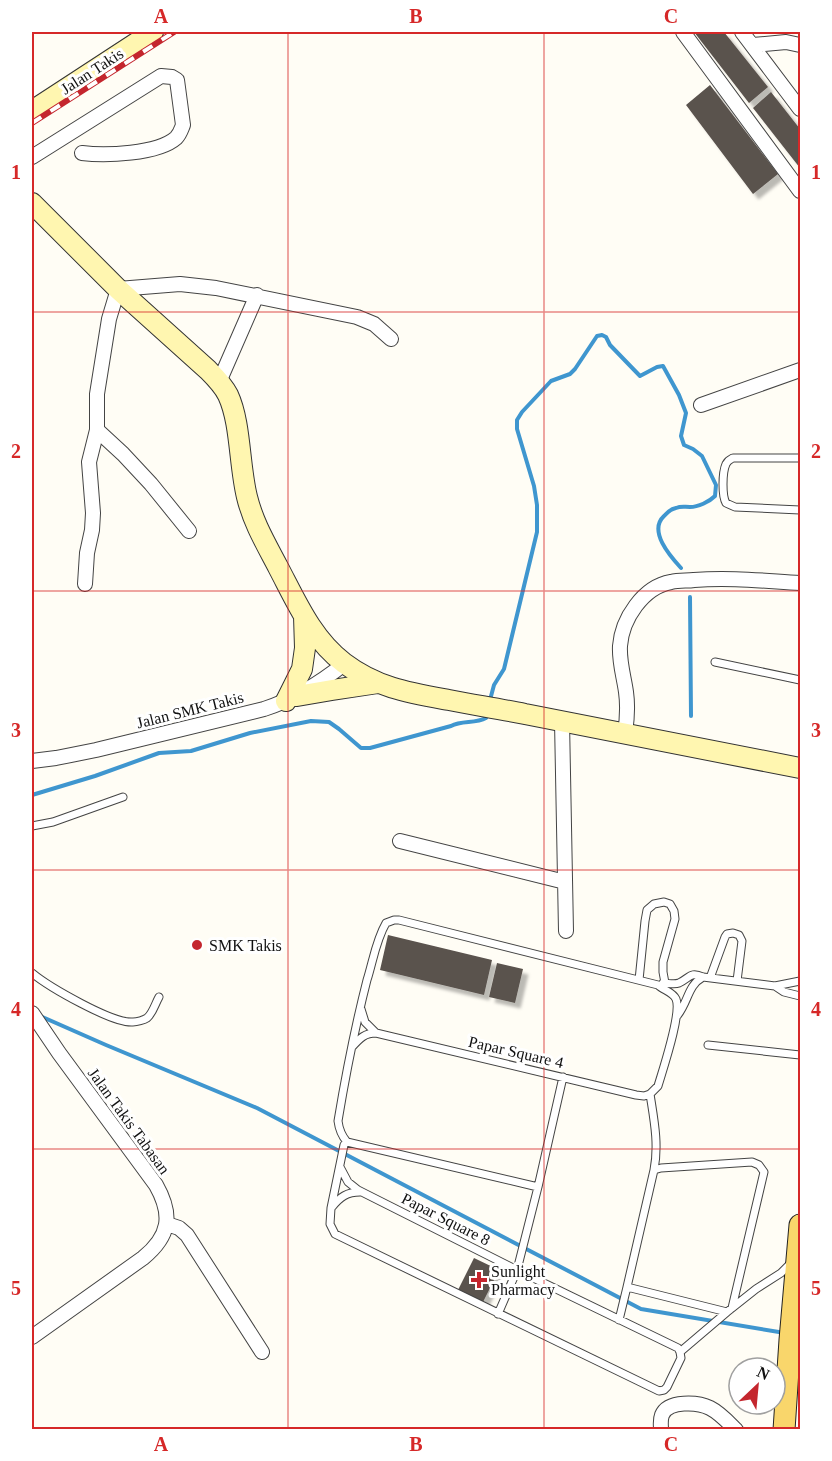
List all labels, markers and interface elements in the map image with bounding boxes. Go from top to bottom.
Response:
text: A [154,5,169,27]
text: B [409,5,423,27]
text: C [664,5,678,27]
street label: Jalan Takis [58,45,126,97]
text: 1 [11,161,21,183]
text: 1 [811,161,821,183]
text: 2 [11,440,21,462]
text: 2 [811,440,821,462]
street label: Jalan SMK Takis [135,688,245,732]
text: 3 [11,719,21,741]
text: 3 [811,719,821,741]
place label: SMK Takis [209,937,282,954]
marker: SMK Takis [190,938,204,952]
text: 4 [11,998,21,1020]
text: 4 [811,998,821,1020]
street label: Papar Square 4 [467,1033,565,1072]
street label: Jalan Takis Tabasan [85,1065,173,1177]
street label: Papar Square 8 [399,1189,493,1249]
place label: Sunlight Pharmacy [491,1263,555,1299]
marker: Sunlight Pharmacy [472,1273,486,1287]
text: 5 [11,1277,21,1299]
text: 5 [811,1277,821,1299]
north arrow [727,1356,787,1416]
text: N [754,1363,773,1383]
text: A [154,1433,169,1455]
text: B [409,1433,423,1455]
text: C [664,1433,678,1455]

